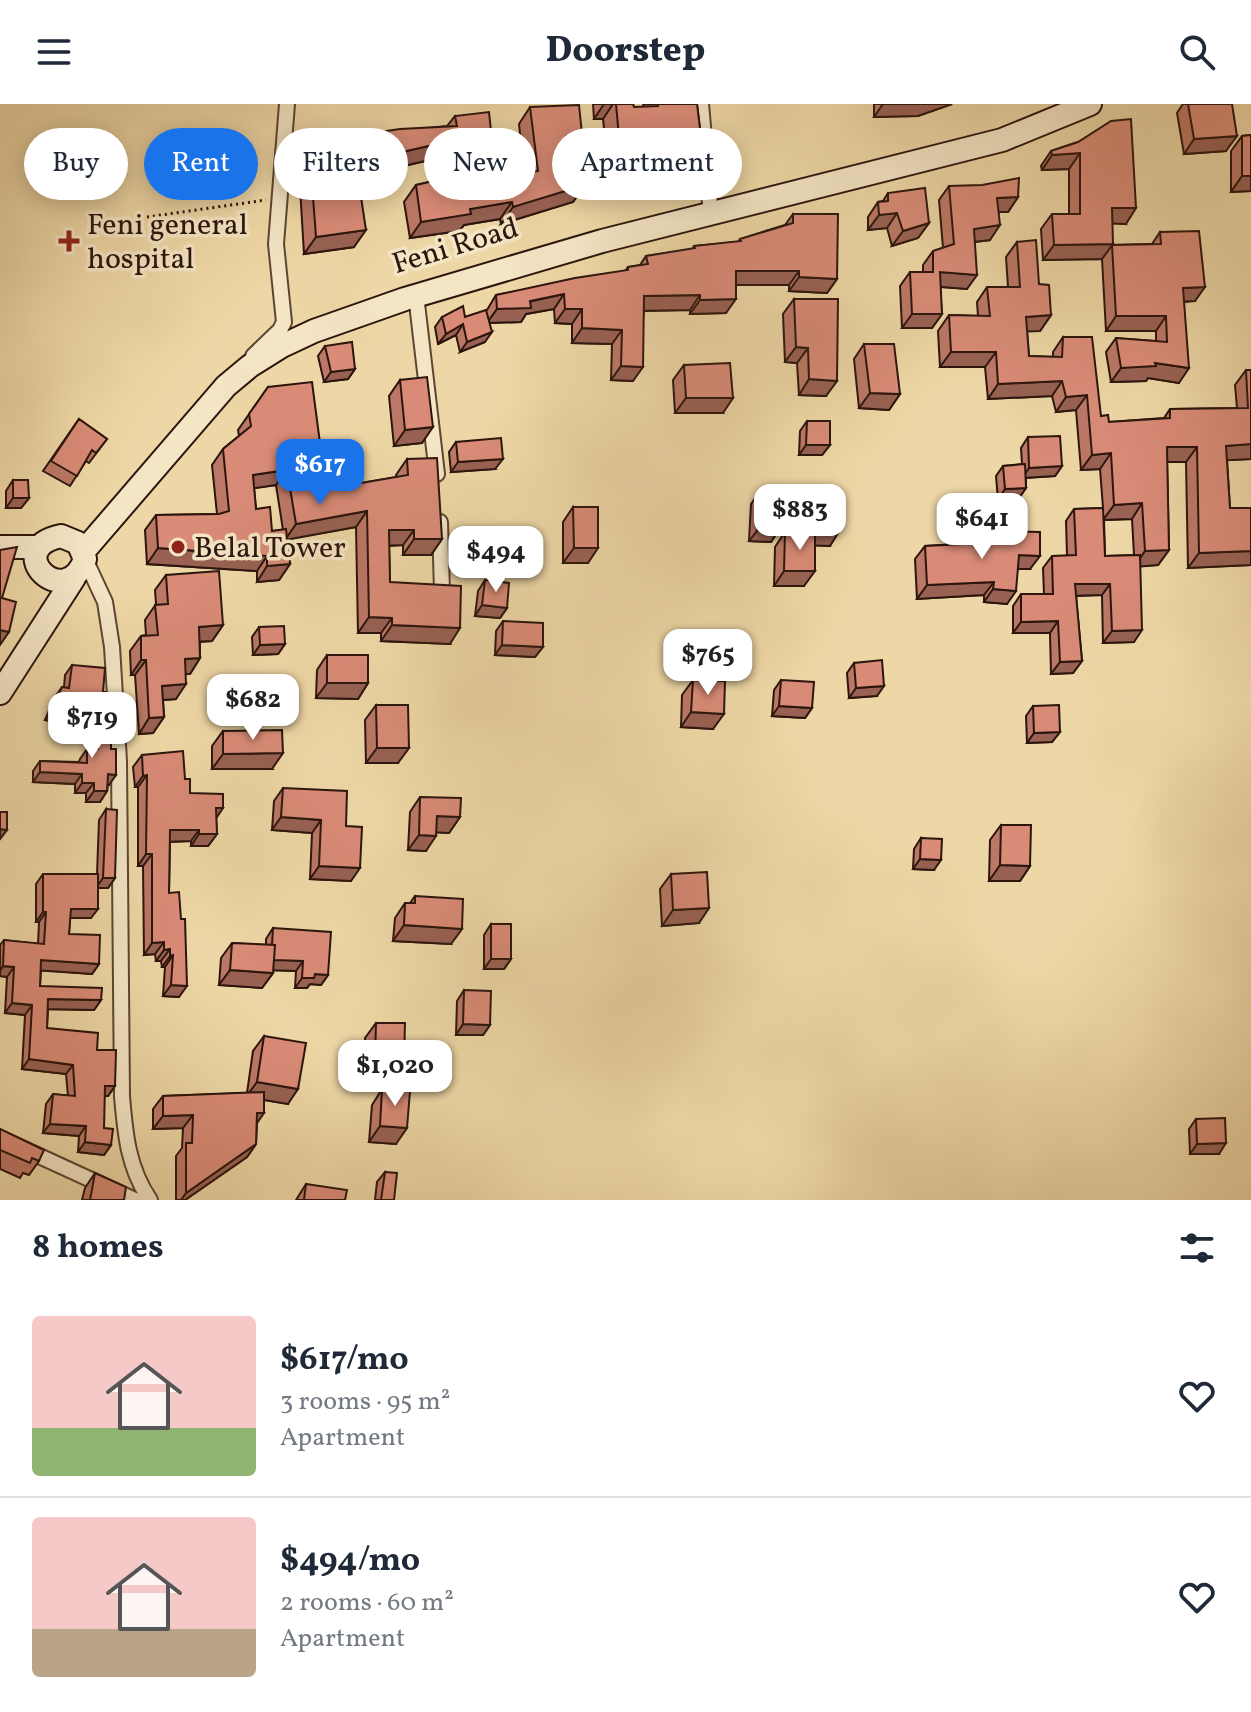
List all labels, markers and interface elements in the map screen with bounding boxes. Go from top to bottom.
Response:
text: Doorstep [546,27,705,77]
icon: menu [32,30,76,74]
icon: search [1175,30,1219,74]
chip: Buy [24,128,128,200]
chip: Rent [144,128,258,200]
chip: Filters [274,128,408,200]
chip: New [424,128,536,200]
chip: Apartment [552,128,742,200]
place label: Feni general hospital [87,205,248,281]
street label: Feni Road [387,208,524,286]
marker: Feni general hospital [58,230,80,252]
pin: $617 [273,439,367,507]
text: $617 [294,447,346,483]
pin: $883 [753,484,847,552]
text: $883 [772,492,828,528]
pin: $641 [935,493,1029,561]
text: $641 [955,501,1009,537]
pin: $494 [449,526,543,594]
place label: Belal Tower [194,528,346,570]
text: $494 [466,534,526,570]
marker: Belal Tower [169,538,187,556]
pin: $765 [661,629,755,697]
text: $765 [681,637,735,673]
pin: $682 [206,674,300,742]
text: $682 [225,682,281,718]
pin: $719 [45,692,139,760]
text: $719 [66,700,118,736]
pin: $1,020 [330,1040,460,1108]
text: $1,020 [356,1048,434,1084]
text: 8 homes [32,1225,164,1272]
icon: filters [1175,1226,1219,1270]
text: $617/mo [280,1337,409,1384]
icon: home [96,1348,192,1444]
icon: heart [1175,1374,1219,1418]
text: 3 rooms · 95 m² [280,1384,450,1420]
text: Apartment [280,1420,405,1456]
text: $494/mo [280,1538,420,1585]
icon: home [96,1549,192,1645]
icon: heart [1175,1575,1219,1619]
text: 2 rooms · 60 m² [280,1585,454,1621]
text: Apartment [280,1621,405,1657]

